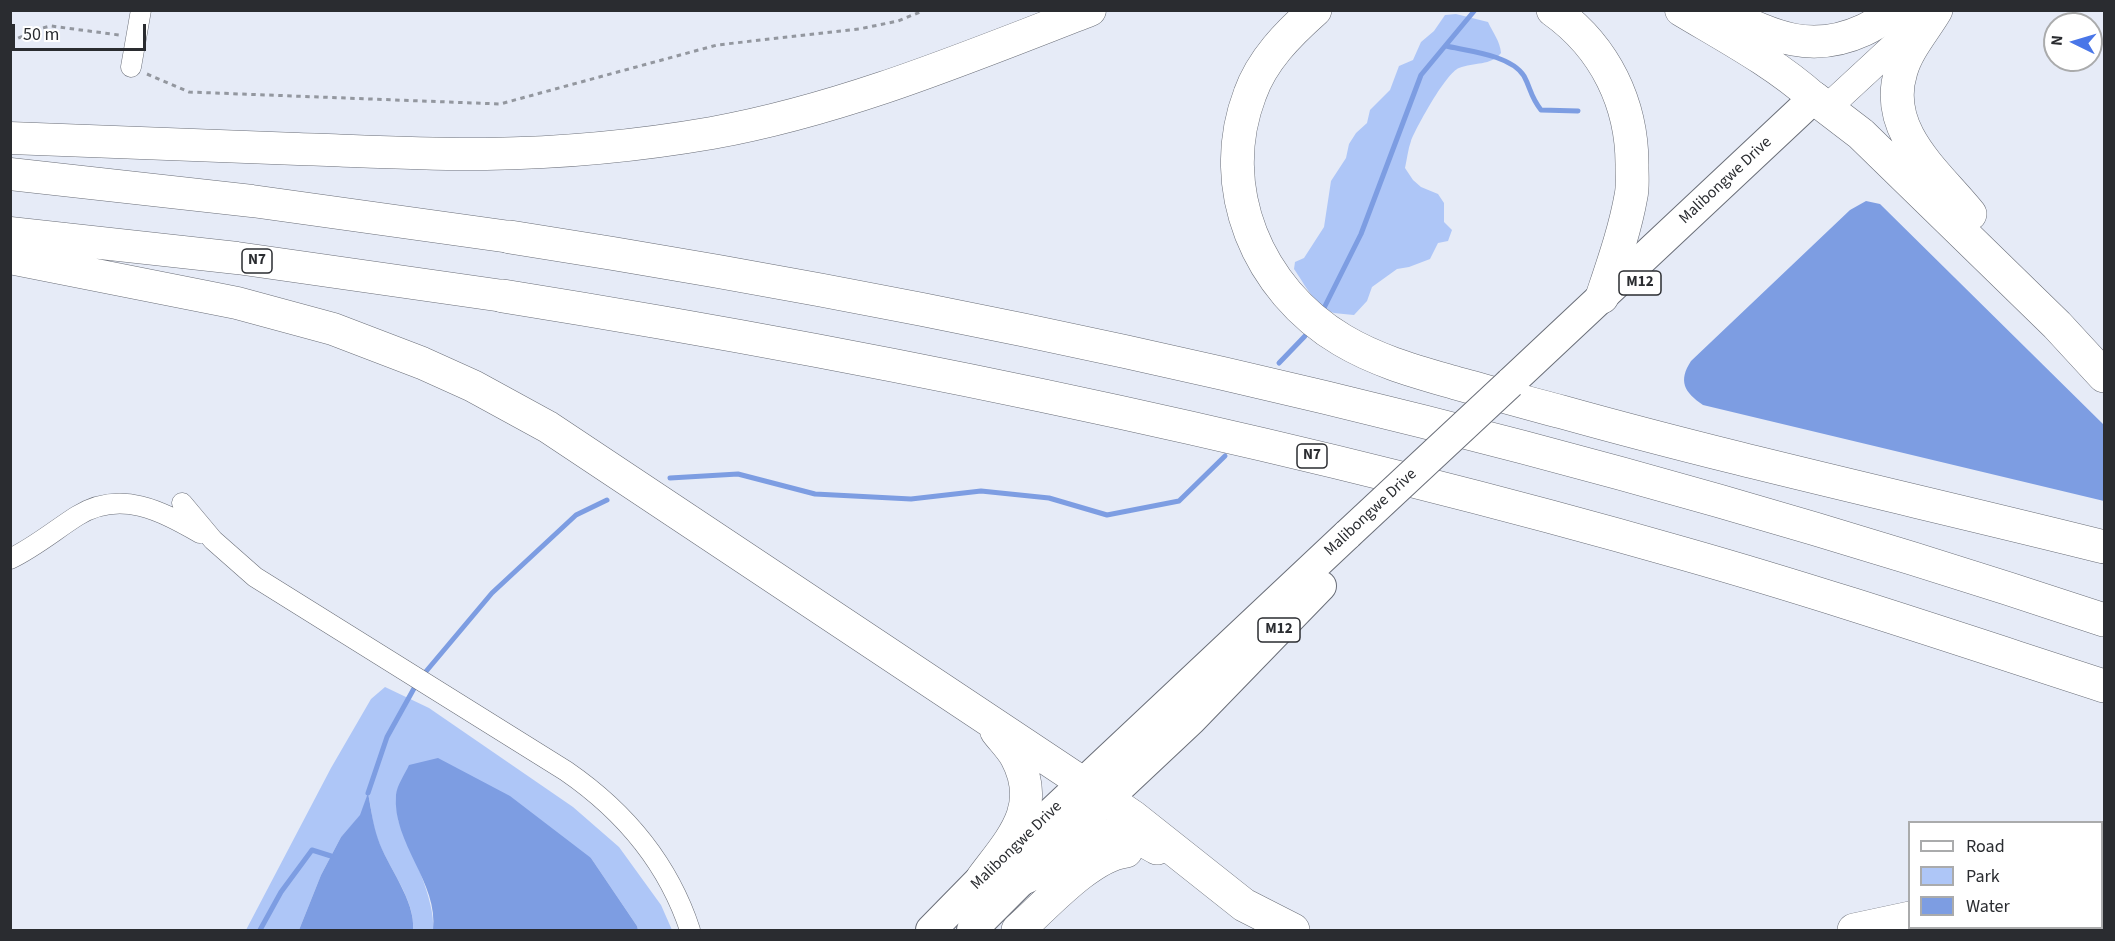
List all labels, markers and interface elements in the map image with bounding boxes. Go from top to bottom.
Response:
scale bar [15,12,148,50]
north arrow [2043,12,2103,72]
text: 50 m [23,22,59,47]
text: N [2046,34,2068,47]
street label: Malibongwe Drive [1676,133,1776,229]
road number: N7 [242,249,272,273]
road number: M12 [1619,271,1661,295]
road number: N7 [1297,444,1327,468]
street label: Malibongwe Drive [1321,465,1421,561]
road number: M12 [1258,618,1300,642]
street label: Malibongwe Drive [967,798,1067,894]
legend [1908,821,2103,929]
text: Road [1966,834,2005,859]
text: Park [1966,864,2000,889]
text: Water [1966,894,2010,919]

